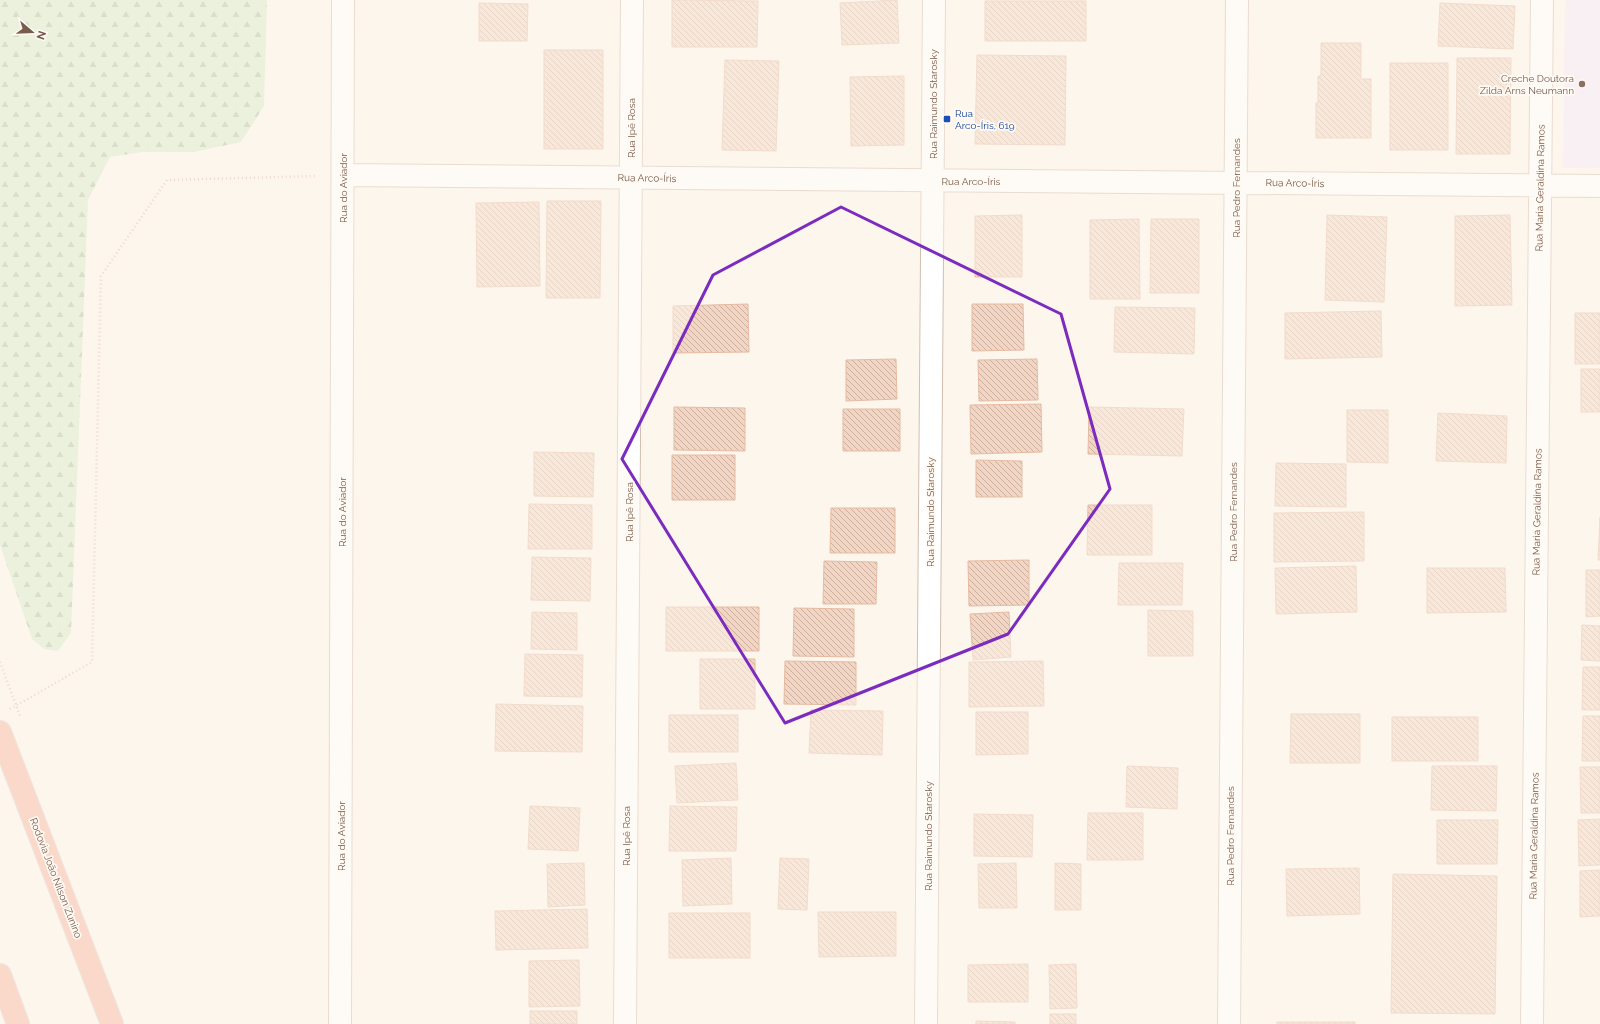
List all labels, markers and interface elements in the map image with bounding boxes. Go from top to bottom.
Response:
north arrow [12,12,52,52]
text: N [33,29,48,41]
street label: Rua Raimundo Starosky [928,49,939,159]
place label: Creche Doutora Zilda Arns Neumann [1480,73,1574,96]
marker: Creche Doutora Zilda Arns Neumann [1577,79,1587,89]
street label: Rua Ipê Rosa [626,98,637,158]
place label: Rua Arco-Íris, 619 [955,108,1015,131]
marker: Rua Arco-Íris, 619 [942,114,952,124]
street label: Rua Maria Geraldina Ramos [1533,124,1547,252]
street label: Rua Pedro Fernandes [1231,138,1242,238]
street label: Rua do Aviador [338,153,349,223]
street label: Rua Arco-Íris [618,172,677,184]
street label: Rua Arco-Íris [942,176,1001,187]
street label: Rua Arco-Íris [1266,177,1325,189]
street label: Rua Maria Geraldina Ramos [1530,448,1544,576]
street label: Rua Raimundo Starosky [925,457,936,567]
street label: Rua Pedro Fernandes [1228,462,1239,562]
street label: Rua do Aviador [337,477,348,547]
street label: Rua Ipê Rosa [624,482,635,542]
street label: Rua Maria Geraldina Ramos [1527,772,1541,900]
street label: Rua Raimundo Starosky [923,781,934,891]
street label: Rua Pedro Fernandes [1225,786,1236,886]
street label: Rua do Aviador [336,801,347,871]
street label: Rua Ipê Rosa [621,806,632,866]
street label: Rodovia João Nilson Zunino [28,816,84,940]

